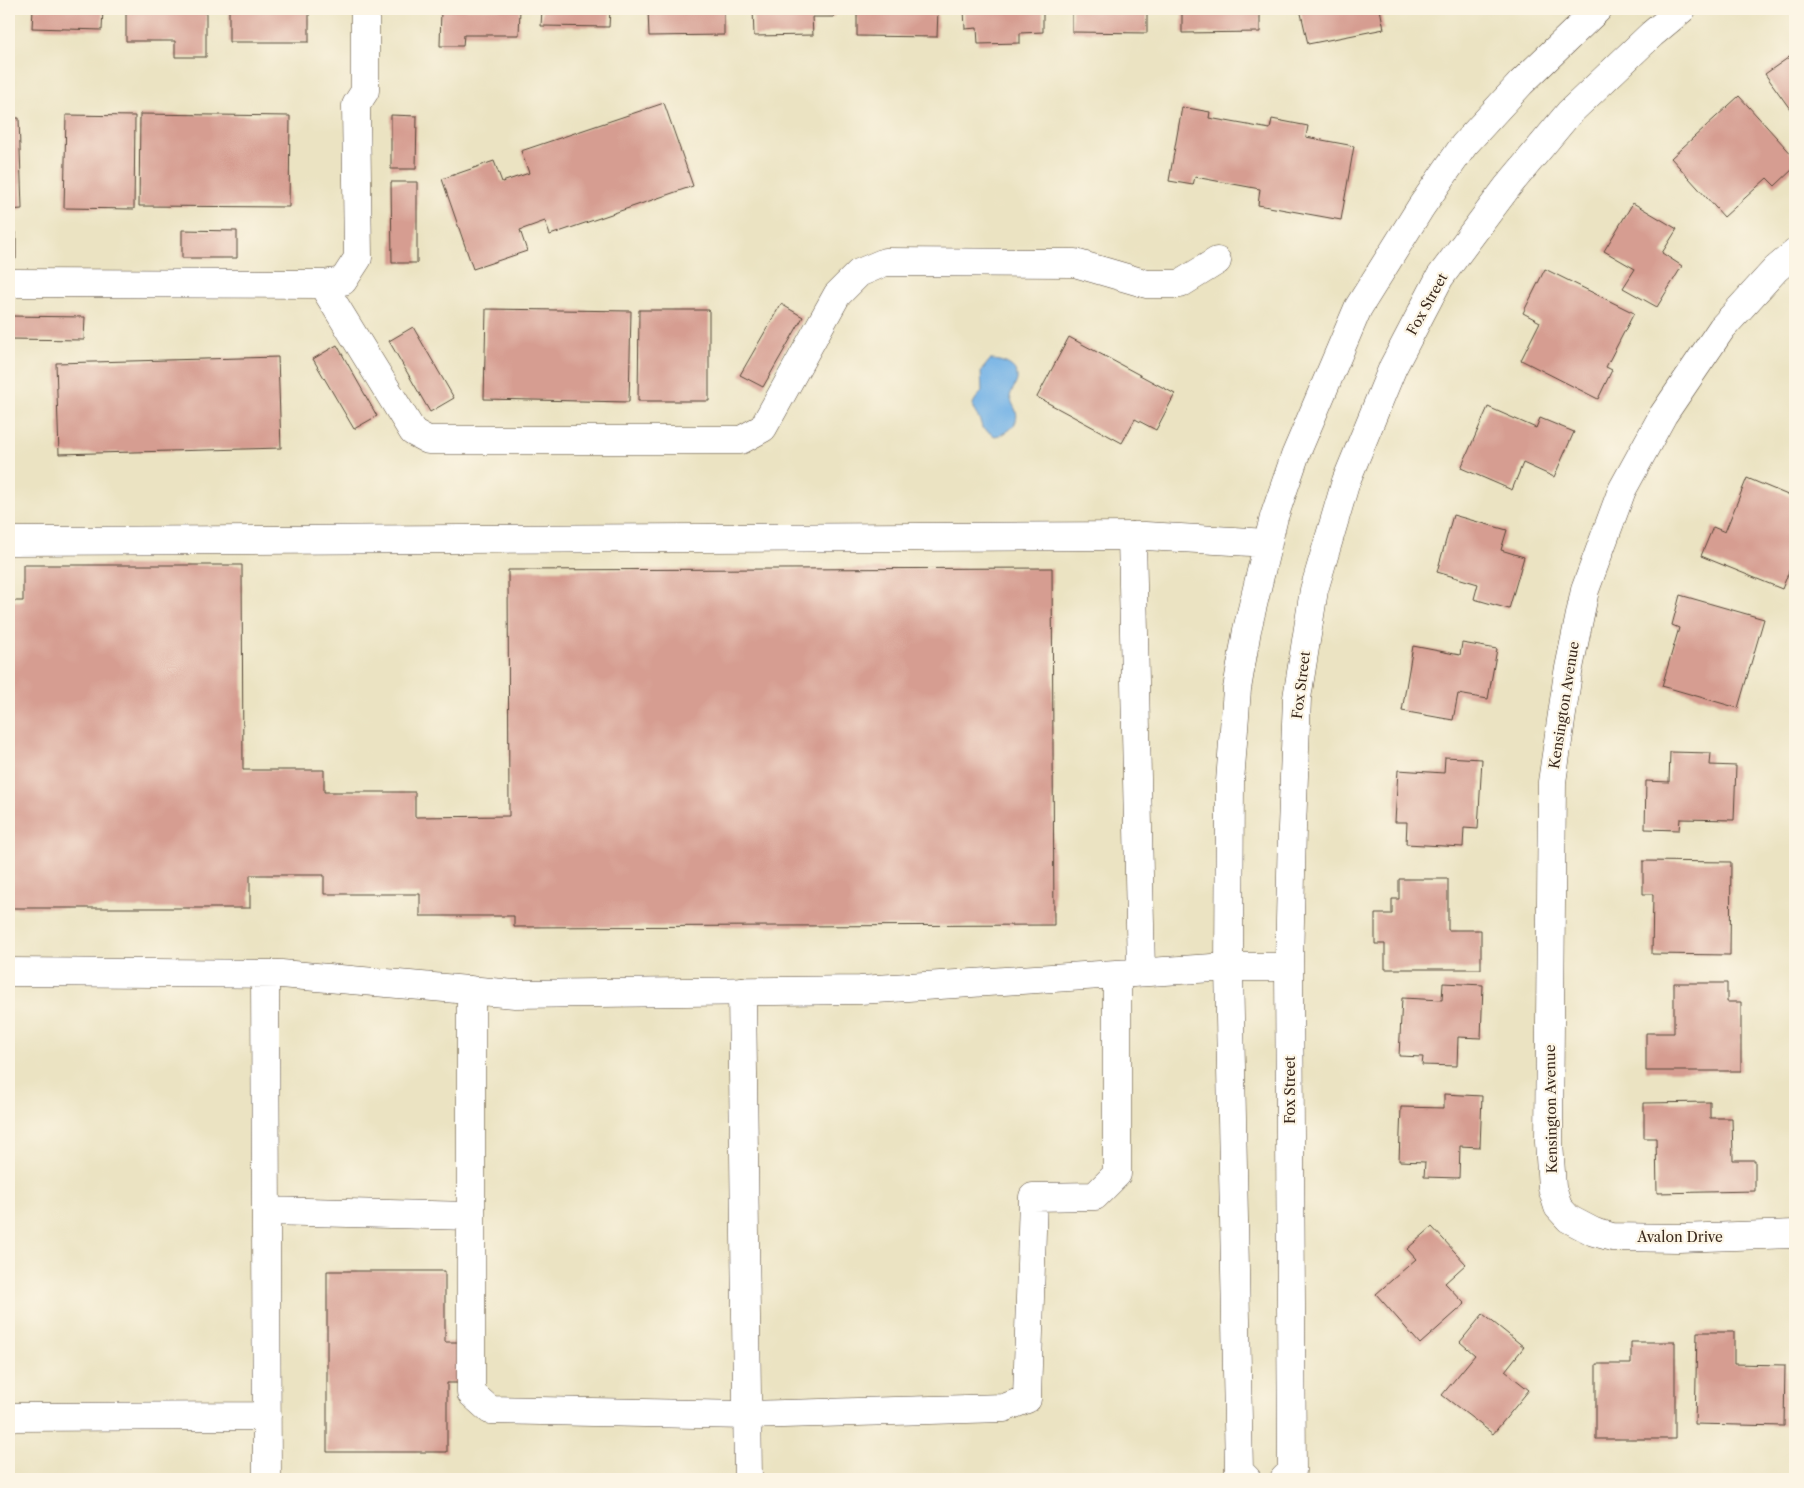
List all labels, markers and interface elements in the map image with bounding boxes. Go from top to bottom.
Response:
street label: Fox Street [1403,270,1451,338]
street label: Kensington Avenue [1545,640,1583,770]
street label: Fox Street [1288,650,1314,720]
street label: Kensington Avenue [1541,1044,1561,1174]
street label: Fox Street [1281,1056,1299,1124]
street label: Avalon Drive [1636,1228,1723,1246]

